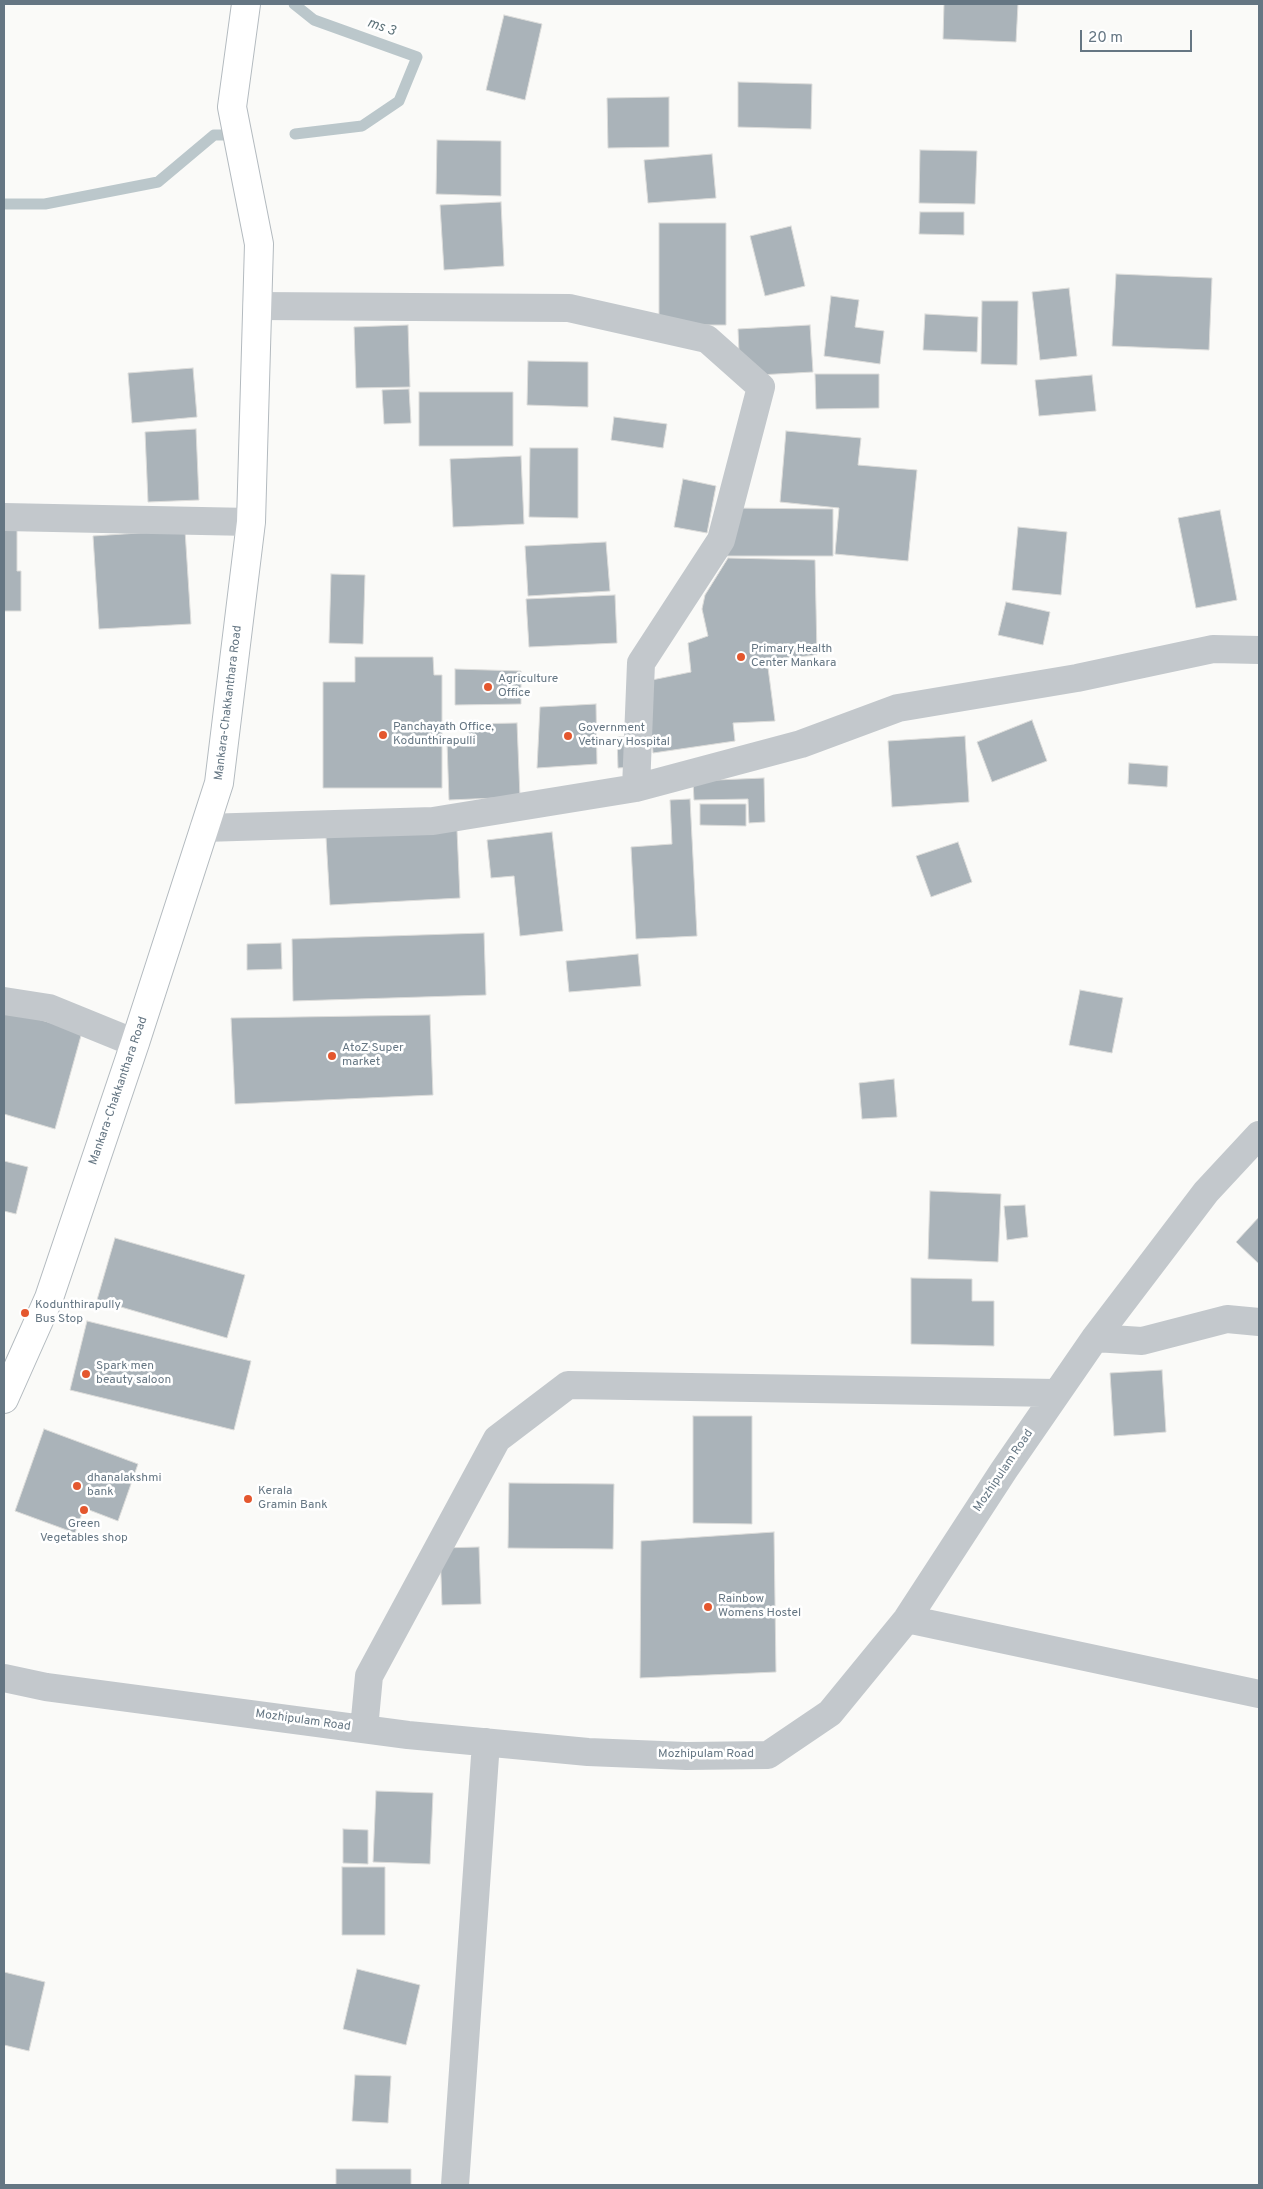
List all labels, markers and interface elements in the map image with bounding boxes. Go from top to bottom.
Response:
water label: ms 3 [365,15,397,41]
scale bar [1083,20,1196,52]
text: 20 m [1088,29,1123,48]
street label: Mankara-Chakkanthara Road [212,625,246,781]
place label: Primary Health Center Mankara [751,643,836,671]
marker: Primary Health Center Mankara [735,651,747,663]
place label: Agriculture Office [498,673,558,701]
marker: Agriculture Office [482,681,494,693]
place label: Panchayath Office, Kodunthirapulli [393,721,494,749]
place label: Government Vetinary Hospital [578,722,670,750]
marker: Panchayath Office, Kodunthirapulli [377,729,389,741]
marker: Government Vetinary Hospital [562,730,574,742]
street label: Mankara-Chakkanthara Road [87,1015,151,1167]
place label: AtoZ Super market [342,1042,404,1070]
marker: AtoZ Super market [326,1050,338,1062]
place label: Kodunthirapully Bus Stop [35,1299,121,1327]
marker: Kodunthirapully Bus Stop [19,1307,31,1319]
place label: Spark men beauty saloon [96,1360,171,1388]
marker: Spark men beauty saloon [80,1368,92,1380]
street label: Mozhipulam Road [971,1427,1037,1515]
place label: dhanalakshmi bank [87,1472,161,1500]
marker: dhanalakshmi bank [71,1480,83,1492]
place label: Kerala Gramin Bank [258,1485,328,1513]
marker: Kerala Gramin Bank [242,1493,254,1505]
marker: Green Vegetables shop [78,1504,90,1516]
place label: Green Vegetables shop [40,1518,128,1546]
place label: Rainbow Womens Hostel [718,1593,801,1621]
marker: Rainbow Womens Hostel [702,1601,714,1613]
street label: Mozhipulam Road [254,1707,352,1735]
street label: Mozhipulam Road [658,1748,754,1762]

